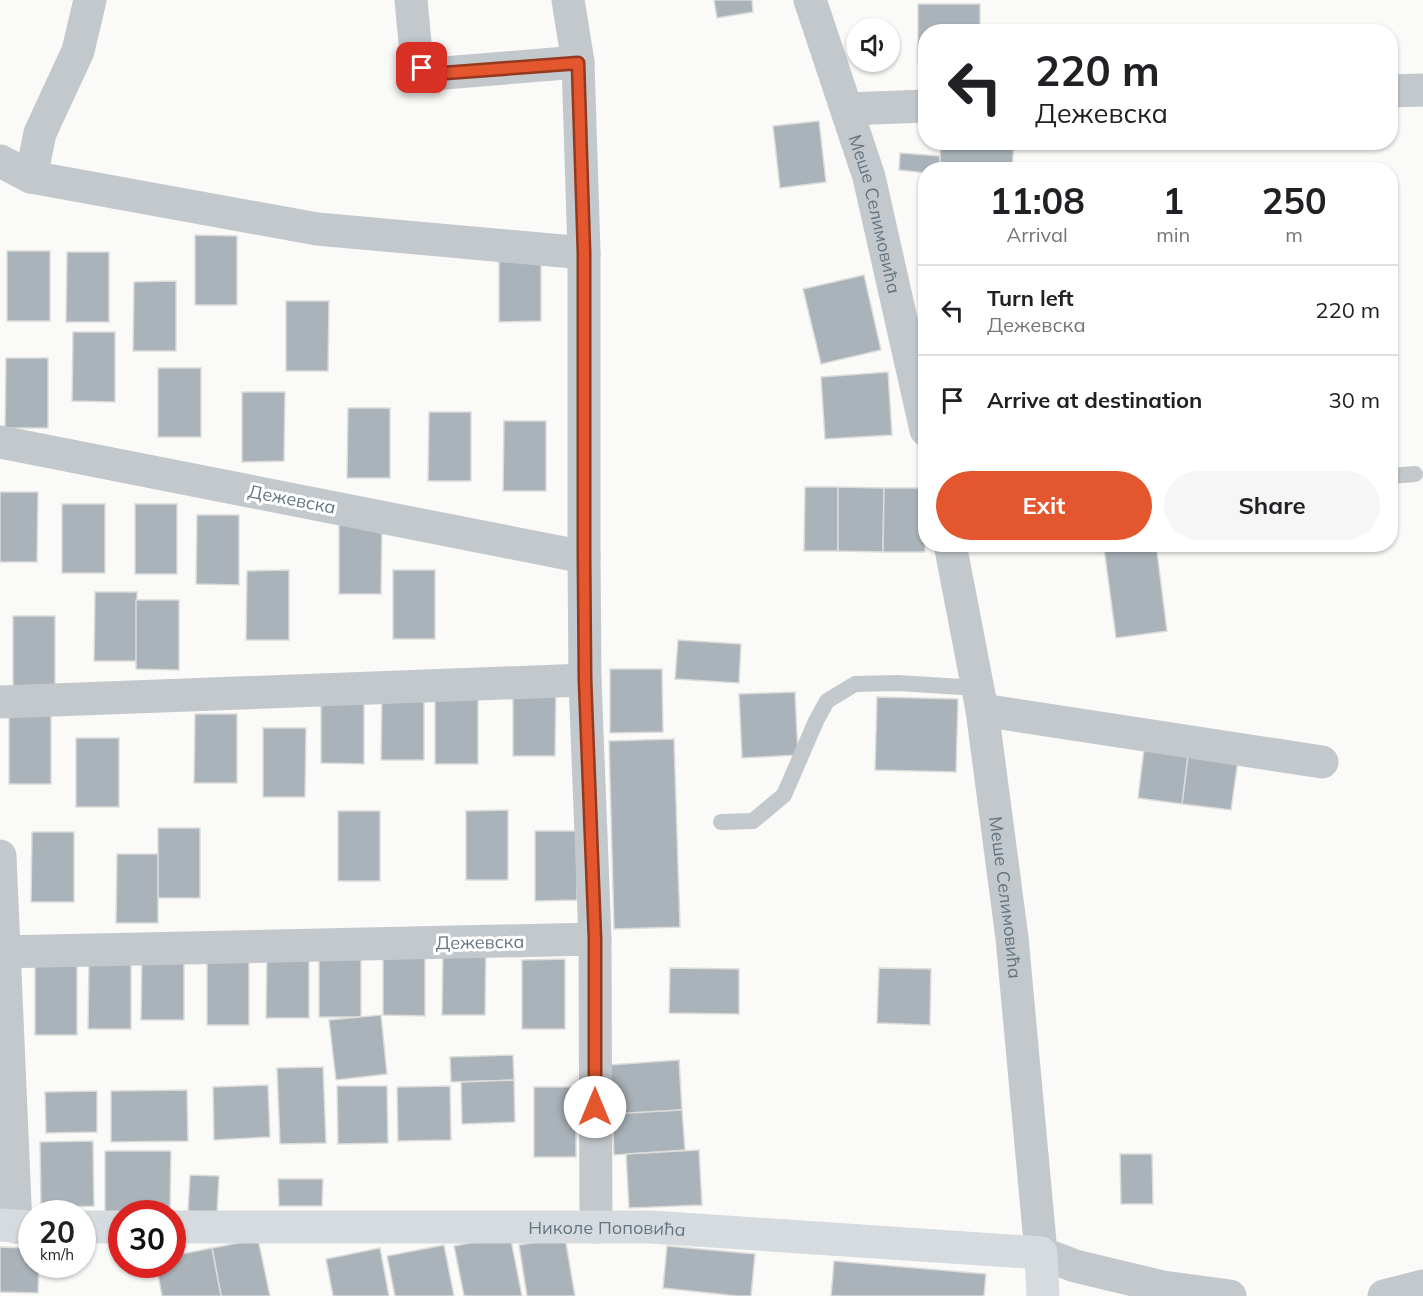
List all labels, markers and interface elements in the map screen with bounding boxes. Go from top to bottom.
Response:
map controls [846,18,900,72]
button: sound [846,18,900,72]
pin [396,42,447,93]
text: 220 m [1035,44,1160,97]
icon: left [936,48,1014,126]
icon: arrive [405,51,438,84]
text: Дежевска [1035,96,1168,130]
street label: Меше Селимовића [844,131,906,296]
text: 11:08 [989,178,1085,223]
text: 1 [1162,178,1184,223]
text: 250 [1262,178,1327,223]
text: Arrival [1007,222,1068,247]
text: min [1156,222,1190,247]
text: m [1285,222,1303,247]
text: Turn left [987,284,1074,312]
icon: left [936,294,969,327]
text: 220 m [1315,296,1380,324]
text: Дежевска [987,312,1086,337]
icon: arrive [936,384,969,417]
text: Arrive at destination [987,386,1202,414]
text: 30 m [1329,386,1380,414]
button: Exit [936,471,1152,540]
button: Share [1164,471,1380,540]
street label: Дежевска [246,479,338,519]
street label: Меше Селимовића [985,815,1027,980]
street label: Дежевска [435,930,525,954]
position arrow [563,1075,627,1139]
speed limit sign: 30 [108,1200,186,1278]
text: 20 [39,1213,75,1251]
street label: Николе Поповића [528,1216,687,1241]
text: km/h [40,1245,74,1264]

